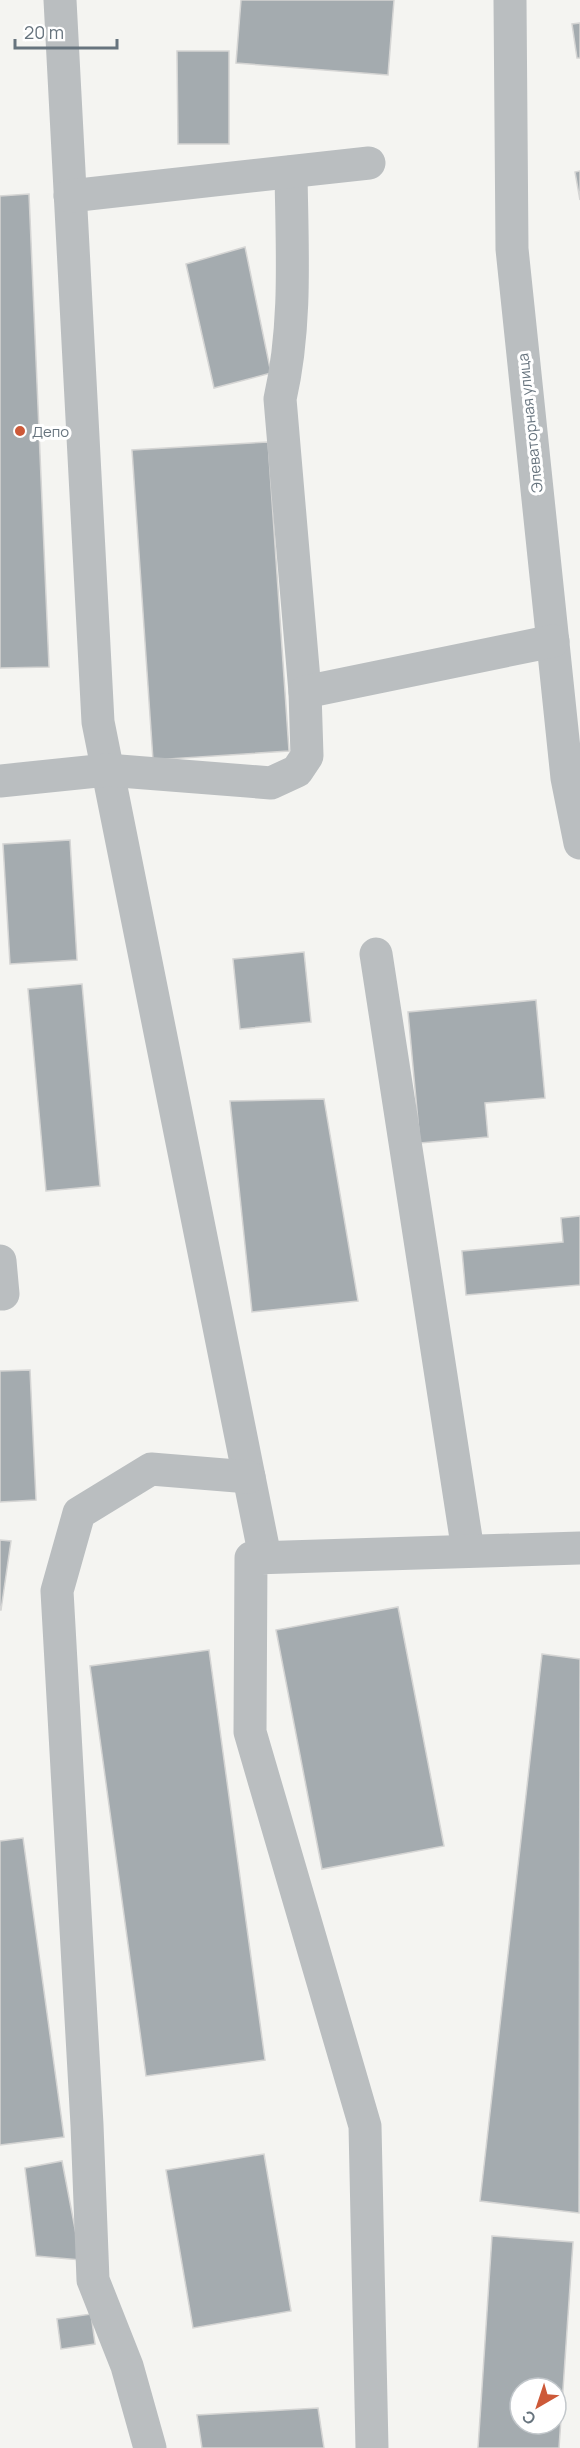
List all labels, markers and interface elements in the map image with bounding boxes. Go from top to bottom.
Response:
scale bar [15,12,117,50]
text: 20 m [24,20,64,44]
street label: Элеваторная улица [512,352,548,494]
place label: Депо [32,421,69,442]
marker: Депо [13,424,27,438]
north arrow [508,2376,568,2436]
text: С [517,2405,540,2430]

